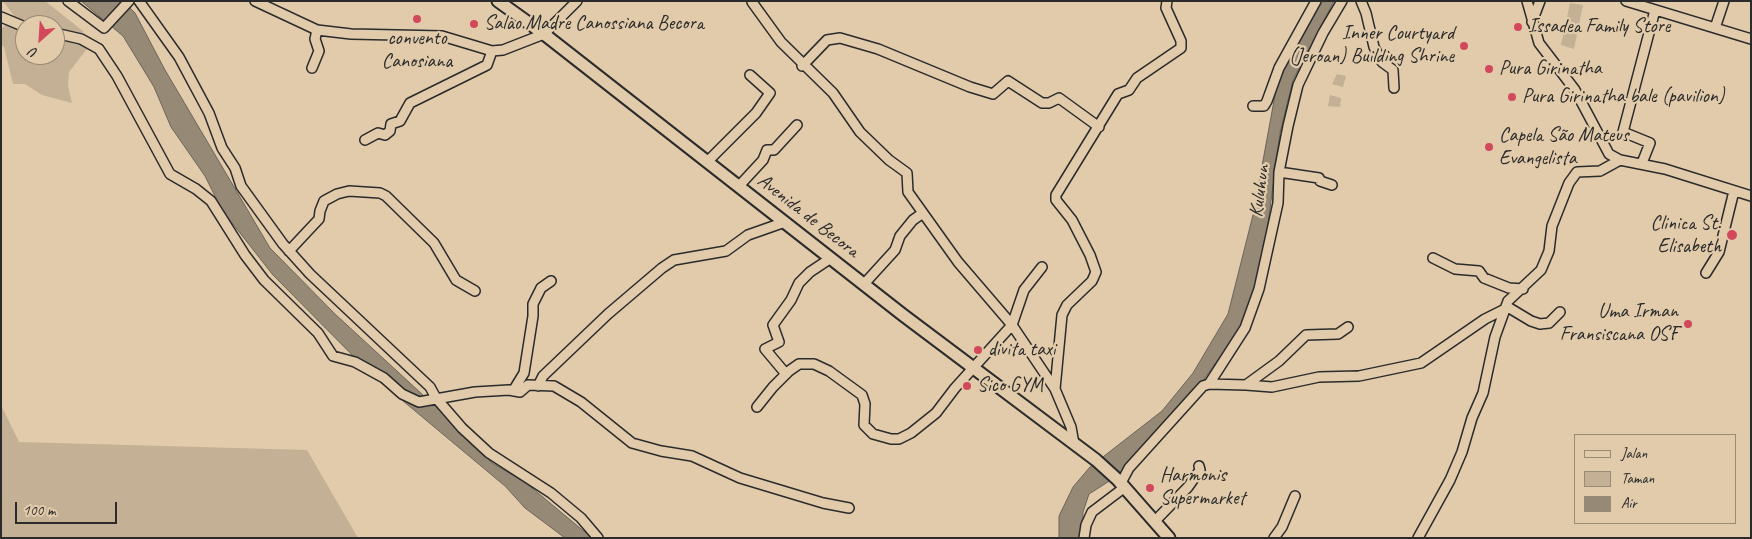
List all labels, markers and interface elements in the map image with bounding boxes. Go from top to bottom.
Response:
place label: Salao Madre Canossiana Becora [484,12,704,36]
marker: convento Canosiana [411,13,423,25]
north arrow [15,15,65,65]
place label: Issadea Family Store [1528,15,1670,39]
marker: Salao Madre Canossiana Becora [468,18,480,30]
marker: Issadea Family Store [1512,21,1524,33]
place label: Inner Courtyard (Jeroan) Building Shrine [1289,22,1454,69]
place label: convento Canosiana [382,27,452,74]
marker: Inner Courtyard (Jeroan) Building Shrine [1458,40,1470,52]
text: U [27,44,40,62]
place label: Pura Girinatha [1499,57,1602,81]
marker: Pura Girinatha [1483,63,1495,75]
place label: Pura Girinatha bale (pavilion) [1522,85,1724,109]
marker: Pura Girinatha bale (pavilion) [1506,91,1518,103]
place label: Capela São Mateus Evangelista [1499,124,1628,171]
marker: Capela São Mateus Evangelista [1483,141,1495,153]
street label: Kuluhun [1244,163,1276,219]
street label: Avenida de Becora [752,169,864,263]
place label: Clinica St. Elisabeth [1650,212,1721,259]
marker: Clinica St. Elisabeth [1725,228,1739,242]
place label: Uma Irman Fransiscana OSF [1560,300,1678,347]
marker: Uma Irman Fransiscana OSF [1682,318,1694,330]
place label: divita taxi [988,338,1056,362]
marker: divita taxi [972,344,984,356]
place label: Sico GYM [977,374,1043,398]
marker: Sico GYM [961,380,973,392]
legend [1574,434,1737,524]
text: Jalan [1621,444,1647,463]
place label: Harmonis Supermarket [1160,464,1245,511]
text: Taman [1621,469,1654,488]
marker: Harmonis Supermarket [1144,482,1156,494]
scale bar [18,492,120,524]
text: Air [1621,494,1637,513]
text: 100 m [23,501,55,520]

